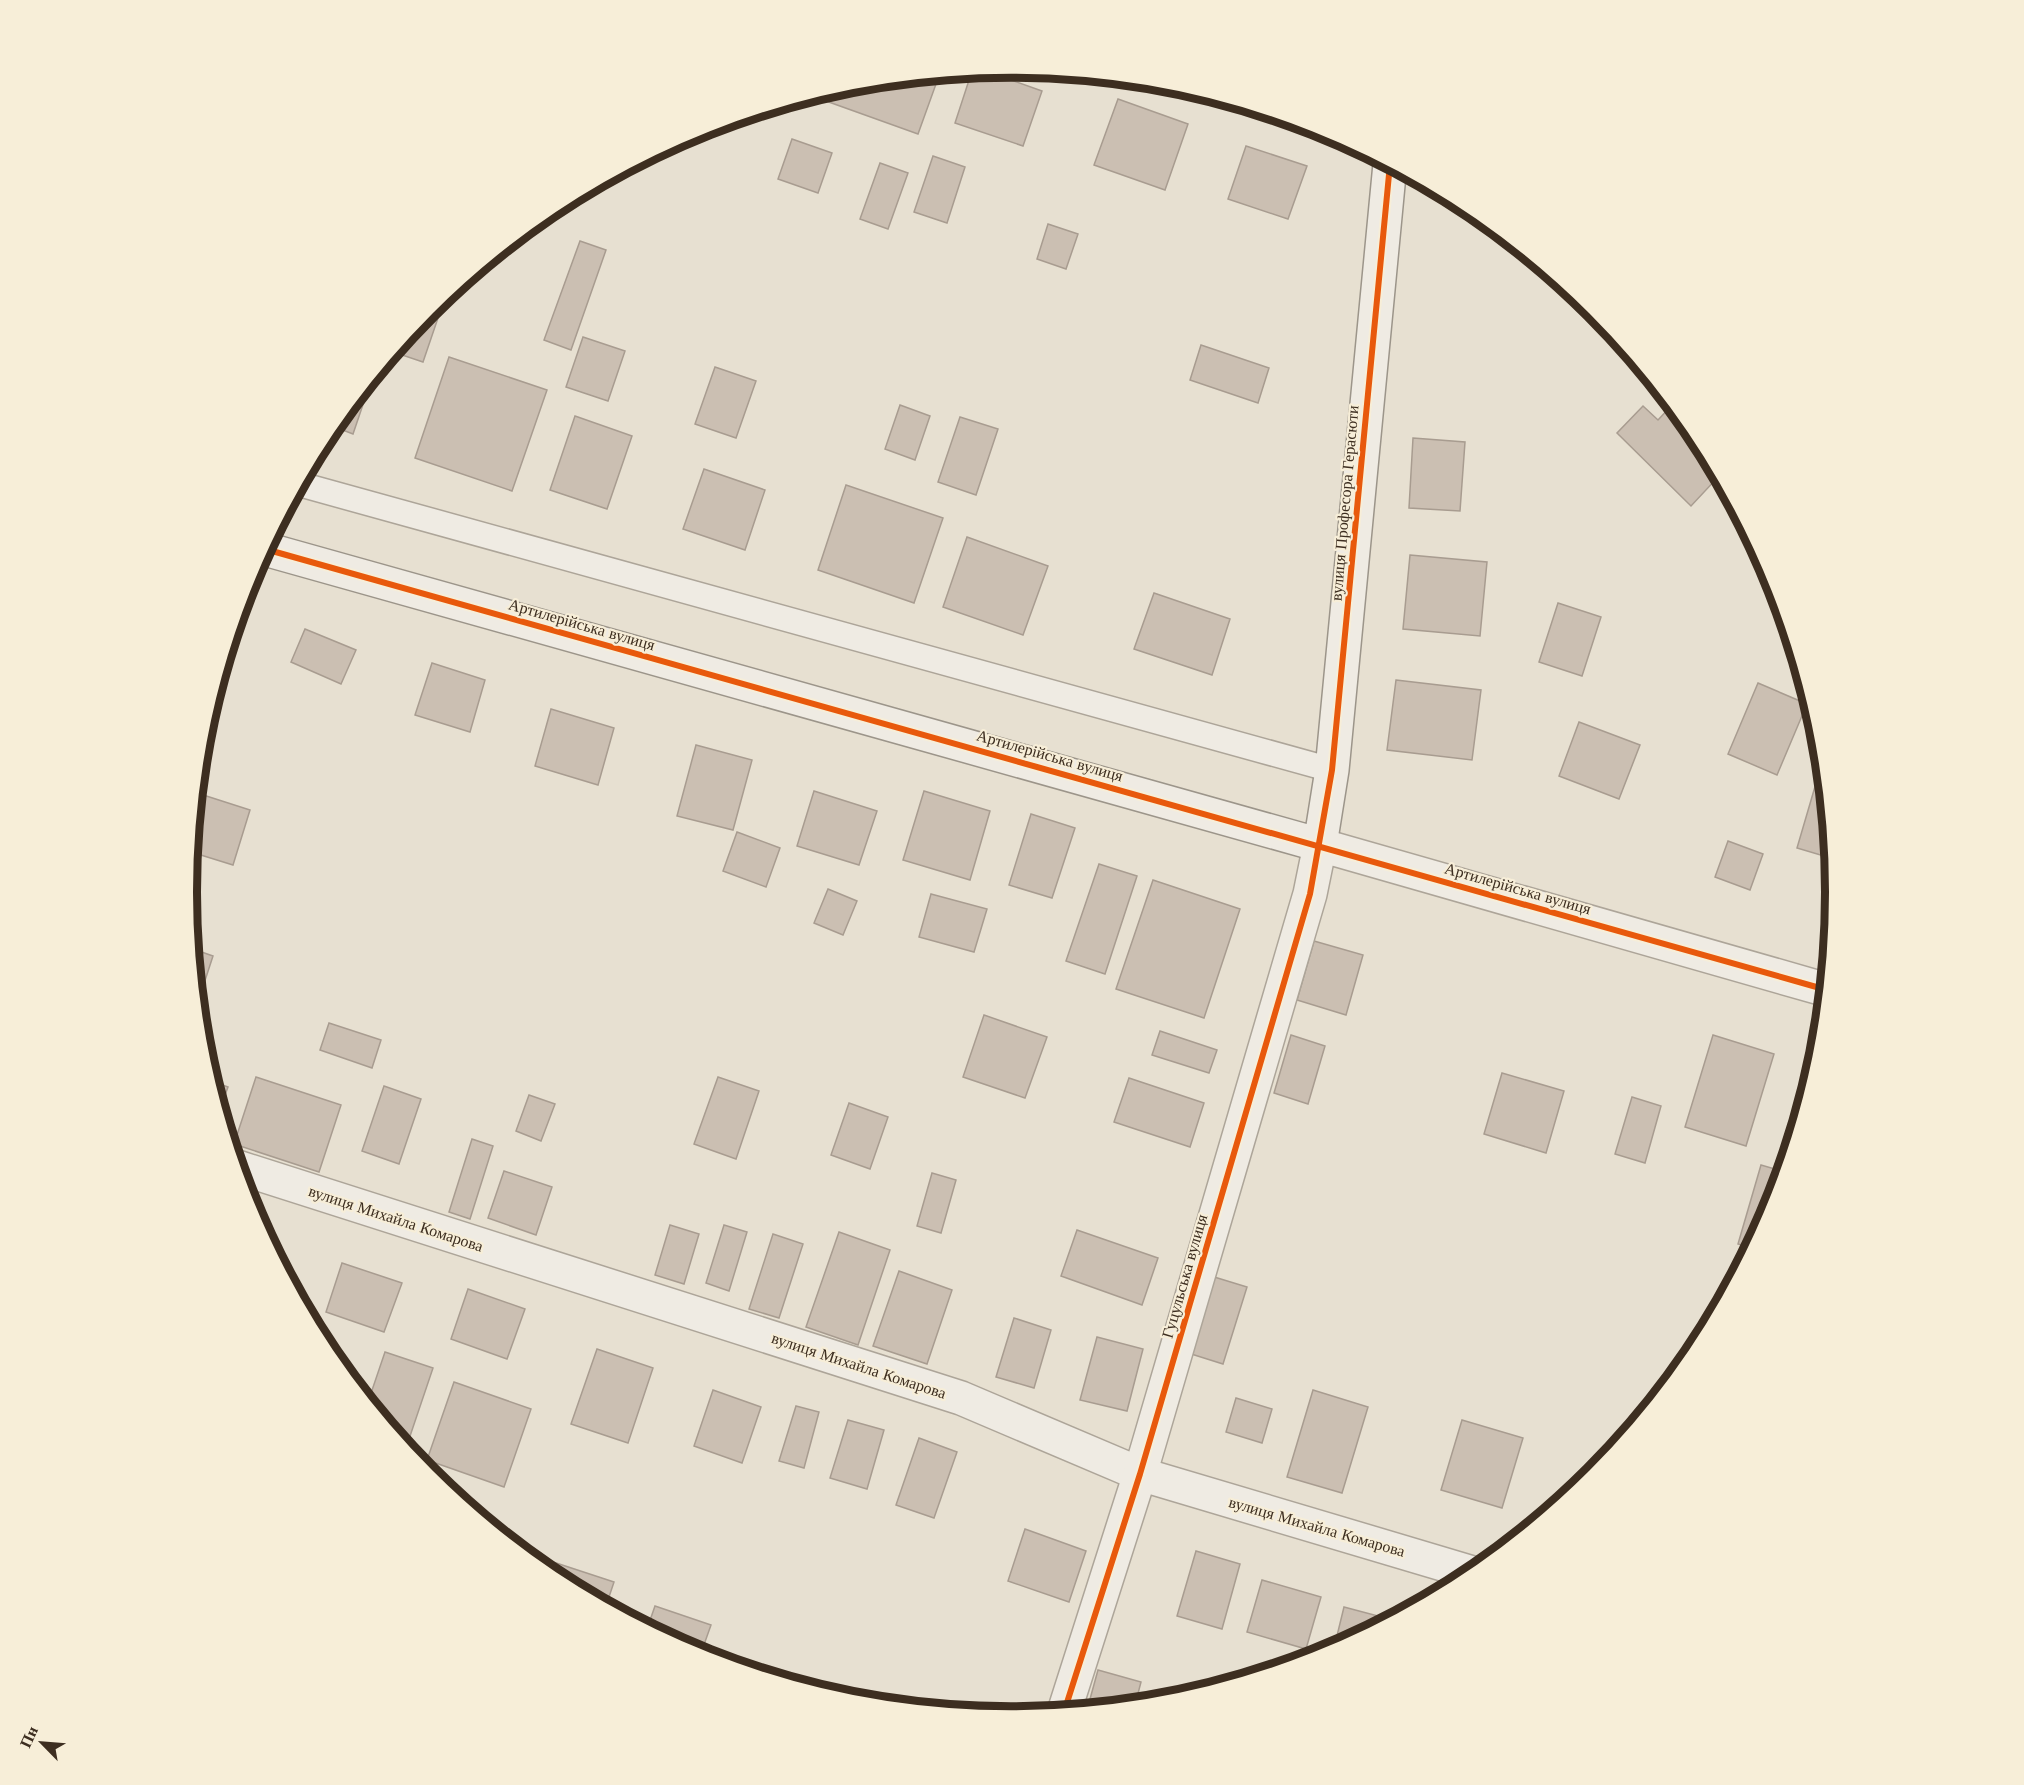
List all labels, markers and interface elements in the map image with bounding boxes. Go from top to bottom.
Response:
street label: вулиця Професора Герасюти [1325,404,1363,602]
street label: Артилерійська вулиця [506,594,658,655]
street label: Артилерійська вулиця [974,725,1126,786]
street label: Артилерійська вулиця [1442,858,1594,919]
street label: вулиця Михайла Комарова [306,1180,486,1256]
street label: Гуцульська вулиця [1157,1211,1211,1340]
street label: вулиця Михайла Комарова [769,1327,949,1403]
street label: вулиця Михайла Комарова [1227,1491,1407,1561]
north arrow [12,1713,72,1773]
text: Пн [15,1723,42,1751]

